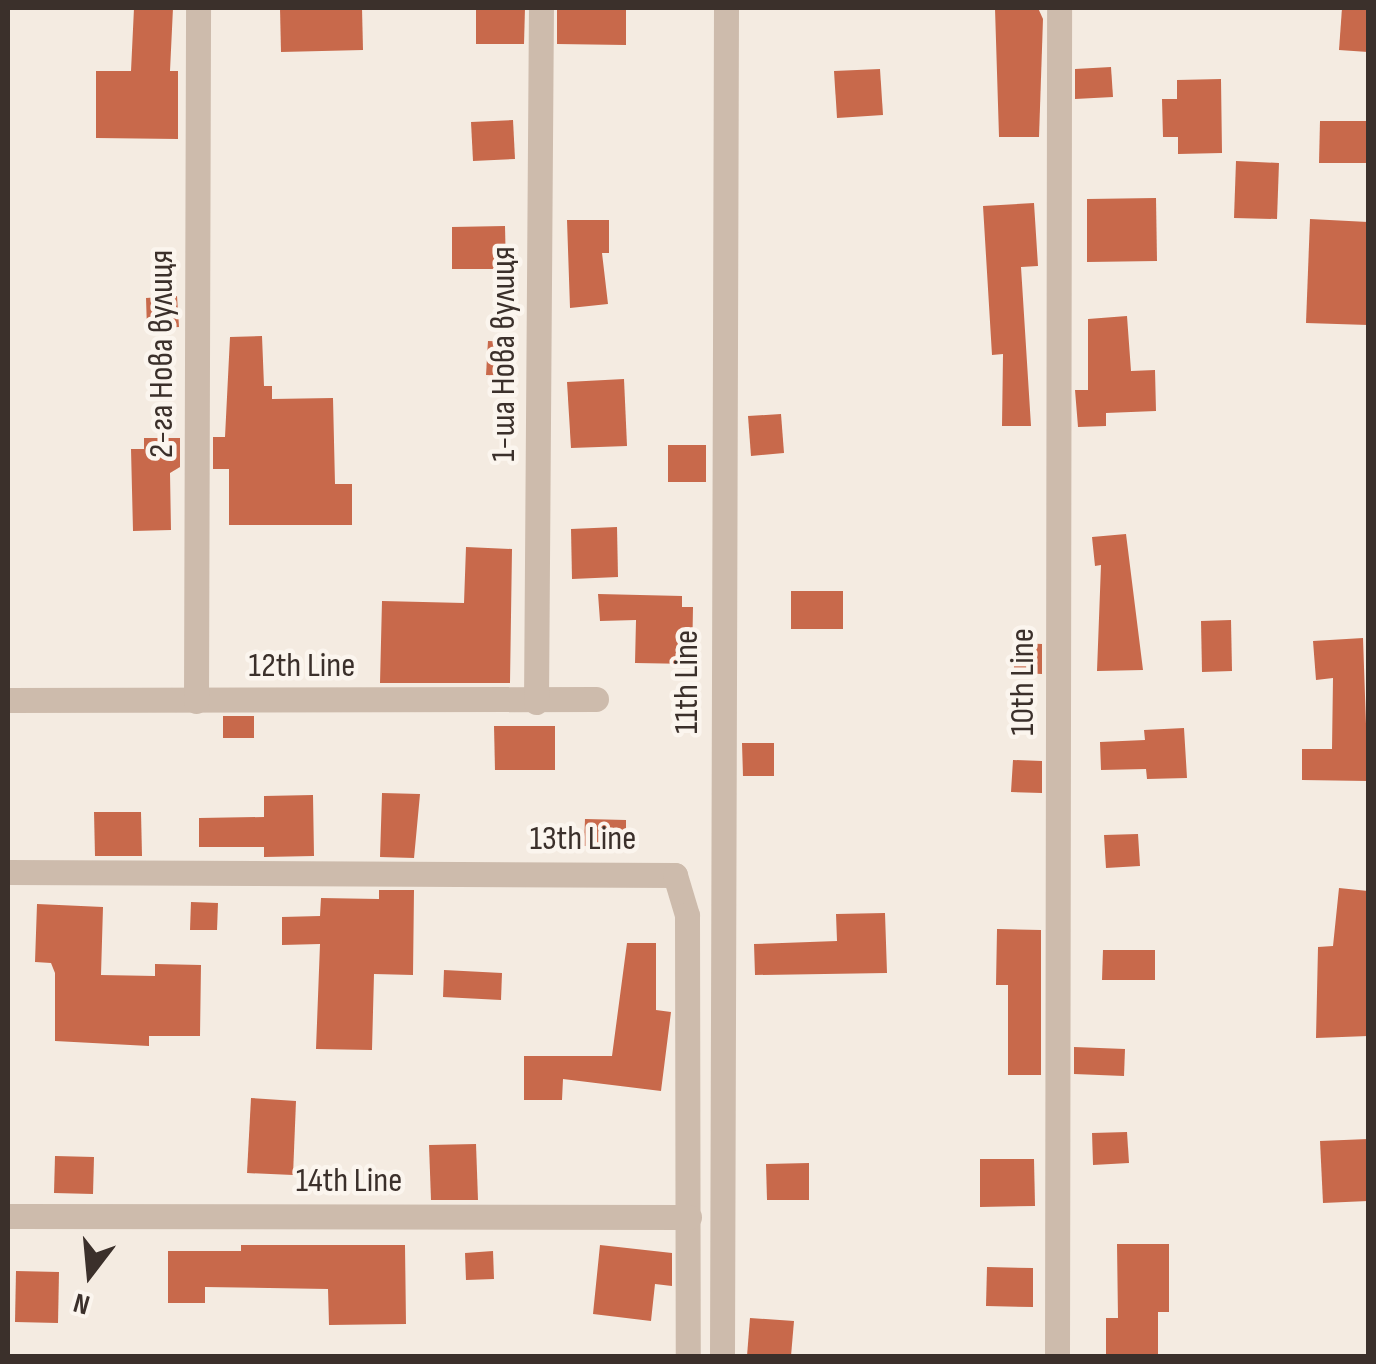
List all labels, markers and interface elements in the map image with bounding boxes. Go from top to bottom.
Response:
street label: 1-ша Нова вулиця [483,246,525,462]
street label: 2-га Нова вулиця [141,250,183,458]
street label: 10th Line [1002,628,1044,736]
street label: 11th Line [666,630,708,734]
street label: 12th Line [249,645,355,687]
street label: 13th Line [530,818,636,860]
street label: 14th Line [296,1160,402,1202]
north arrow [40,1224,140,1324]
text: N [70,1285,93,1321]

